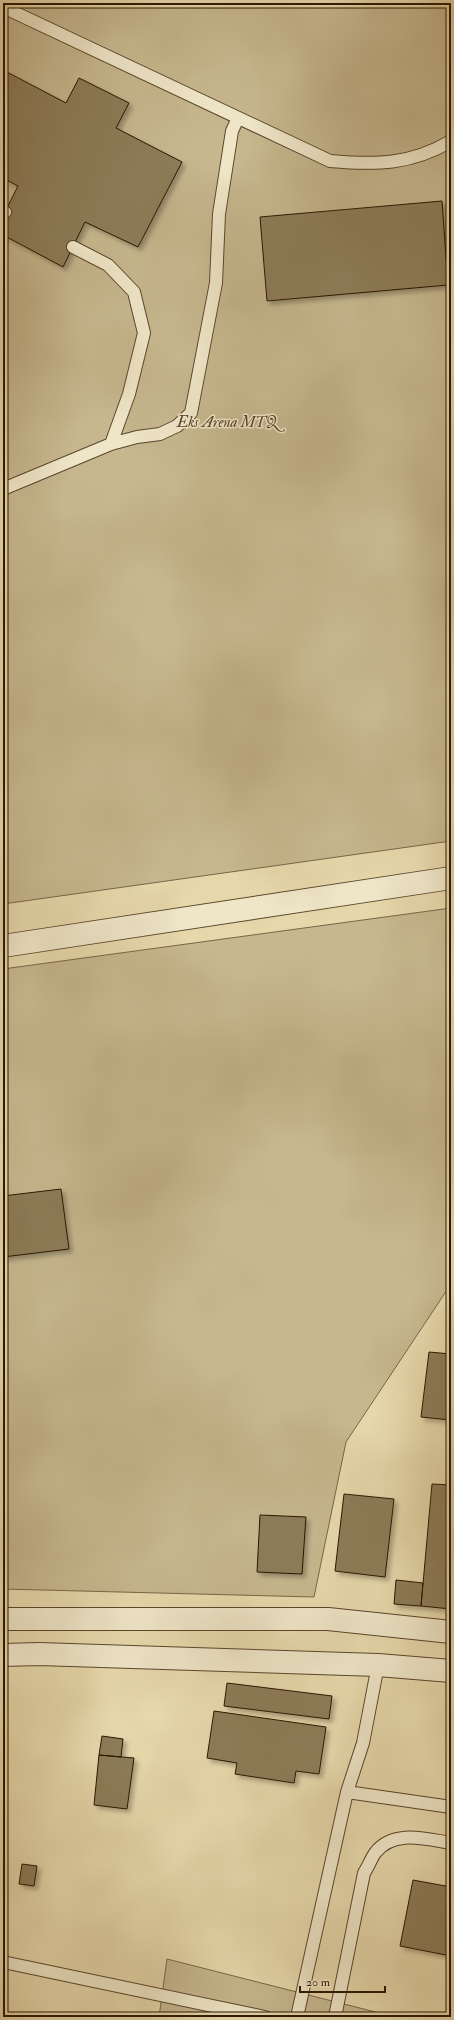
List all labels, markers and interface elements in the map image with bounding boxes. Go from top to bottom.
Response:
park label: Eks Arena MTQ [176,413,286,432]
scale bar [300,1968,385,1994]
text: 20 m [306,1975,331,1990]

